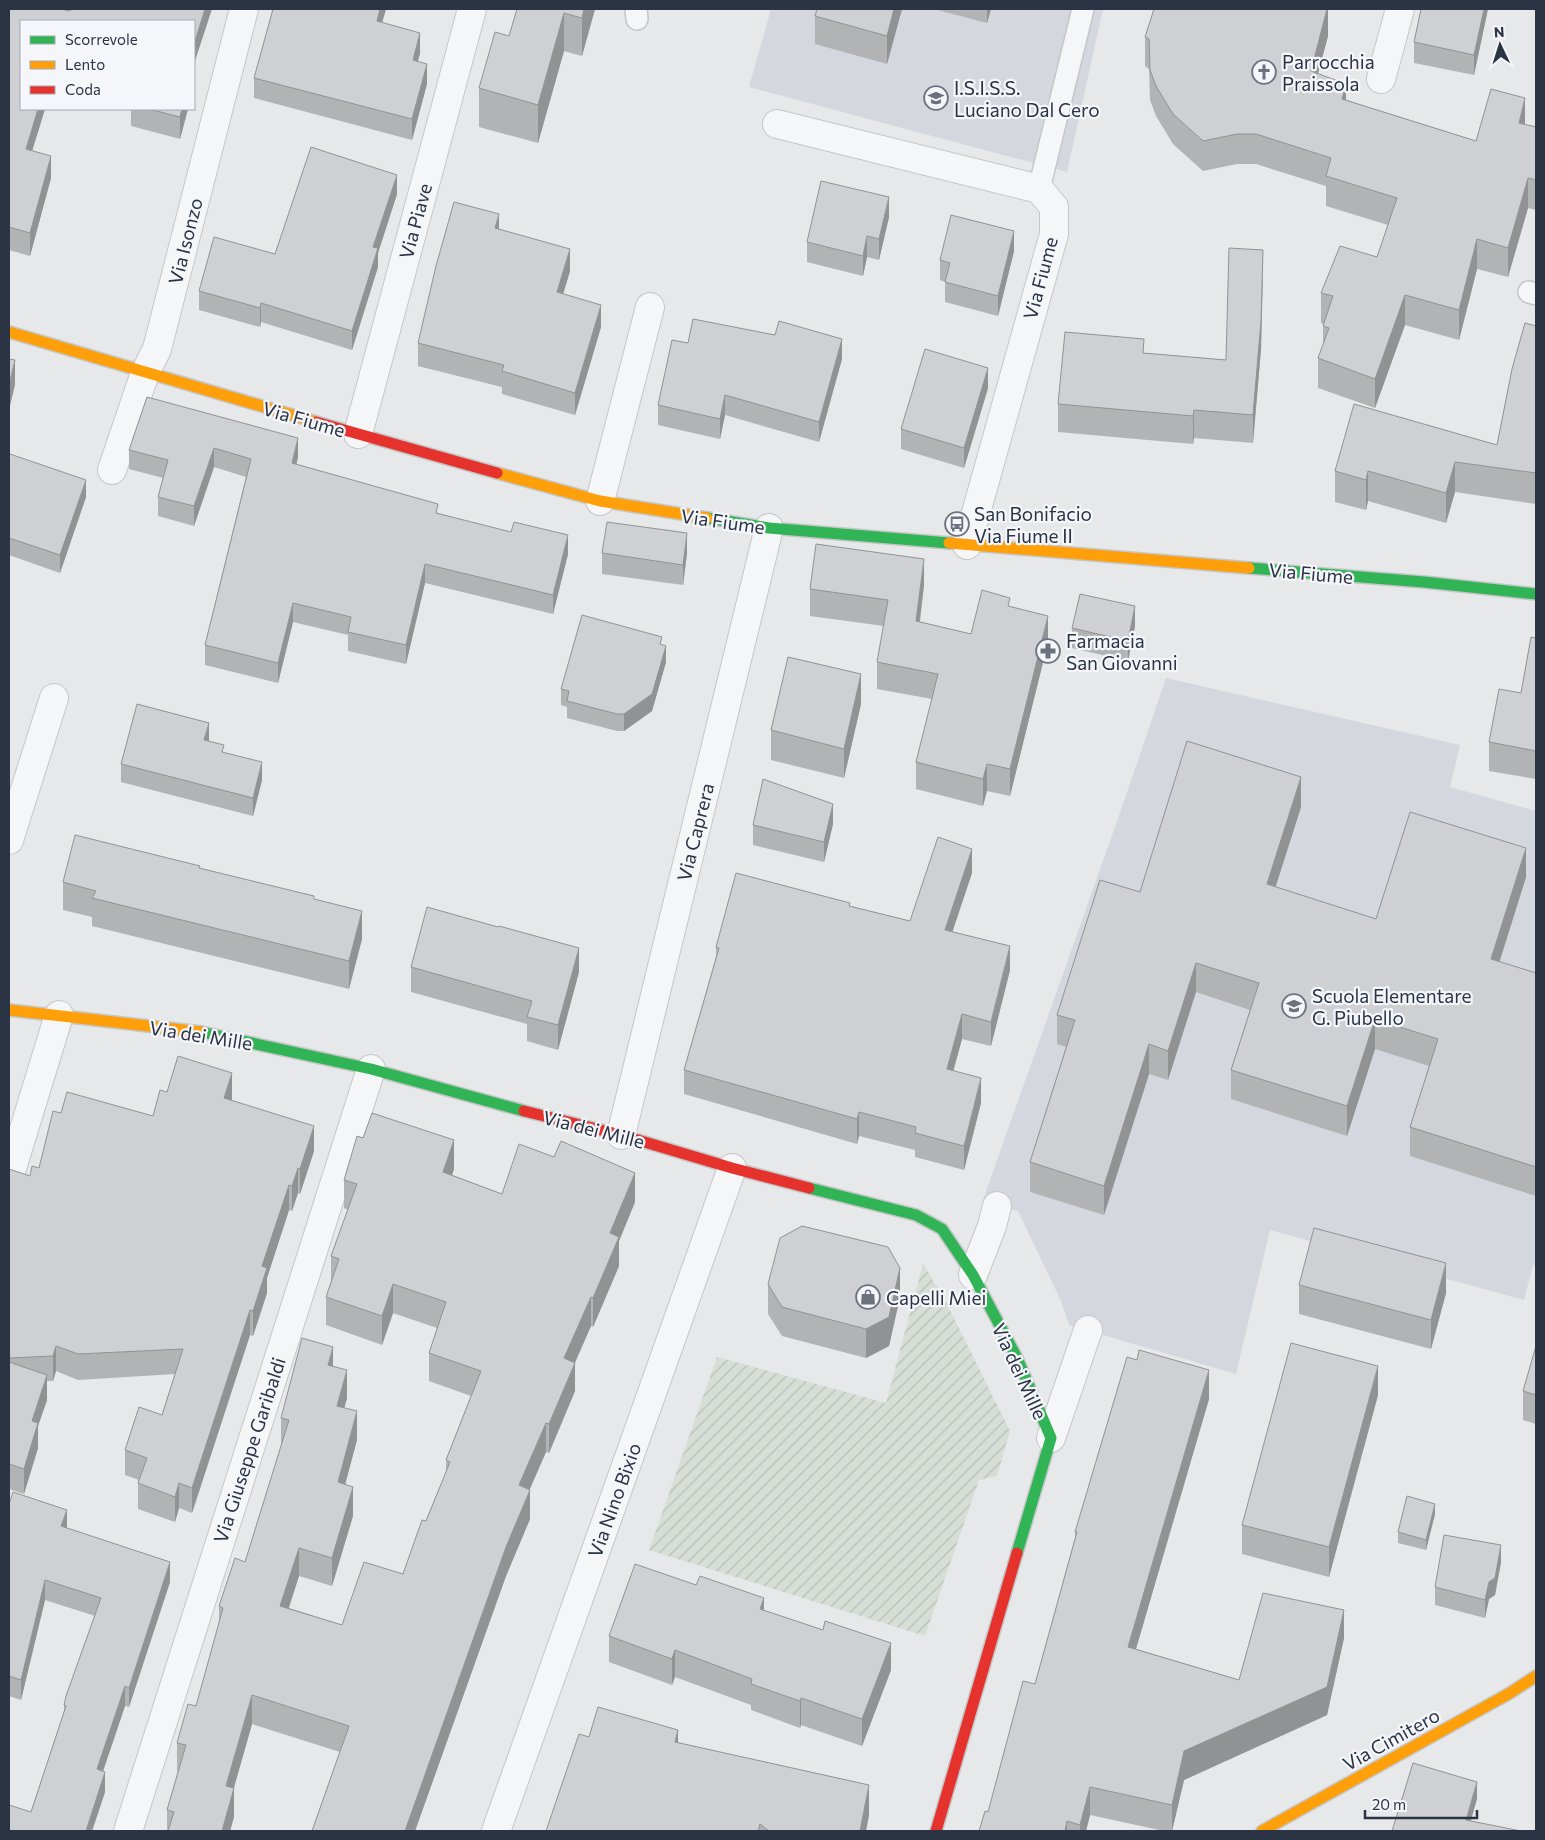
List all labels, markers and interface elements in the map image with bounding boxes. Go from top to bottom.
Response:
legend [20,20,195,110]
north arrow [1475,20,1525,70]
text: N [1493,23,1505,40]
text: Scorrevole [65,30,138,48]
place label: Parrocchia Praissola [1282,50,1375,95]
text: Lento [65,55,105,73]
church icon: Parrocchia Praissola [1251,59,1277,85]
place label: I.S.I.S.S. Luciano Dal Cero [954,76,1100,121]
text: Coda [65,80,101,98]
school or university icon: I.S.I.S.S. Luciano Dal Cero [923,85,949,111]
street label: Via Piave [394,181,436,261]
street label: Via Isonzo [163,195,207,287]
street label: Via Fiume [1018,234,1062,322]
street label: Via Fiume [260,396,348,442]
place label: San Bonifacio Via Fiume II [974,502,1092,547]
street label: Via Fiume [680,504,766,538]
bus stop icon: San Bonifacio Via Fiume II [944,511,970,537]
street label: Via Fiume [1268,558,1354,588]
place label: Farmacia San Giovanni [1066,629,1178,674]
pharmacy icon: Farmacia San Giovanni [1035,638,1061,664]
street label: Via Caprera [672,781,718,883]
place label: Scuola Elementare G. Piubello [1312,984,1472,1029]
school or university icon: Scuola Elementare G. Piubello [1281,993,1307,1019]
street label: Via dei Mille [148,1016,254,1054]
street label: Via dei Mille [541,1105,647,1153]
shop icon: Capelli Miei [855,1284,881,1310]
place label: Capelli Miei [886,1286,986,1309]
street label: Via dei Mille [988,1319,1052,1423]
street label: Via Giuseppe Garibaldi [208,1354,290,1546]
street label: Via Nino Bixio [583,1440,645,1560]
street label: Via Cimitero [1339,1703,1443,1775]
scale bar [1365,1788,1478,1820]
text: 20 m [1372,1795,1406,1813]

